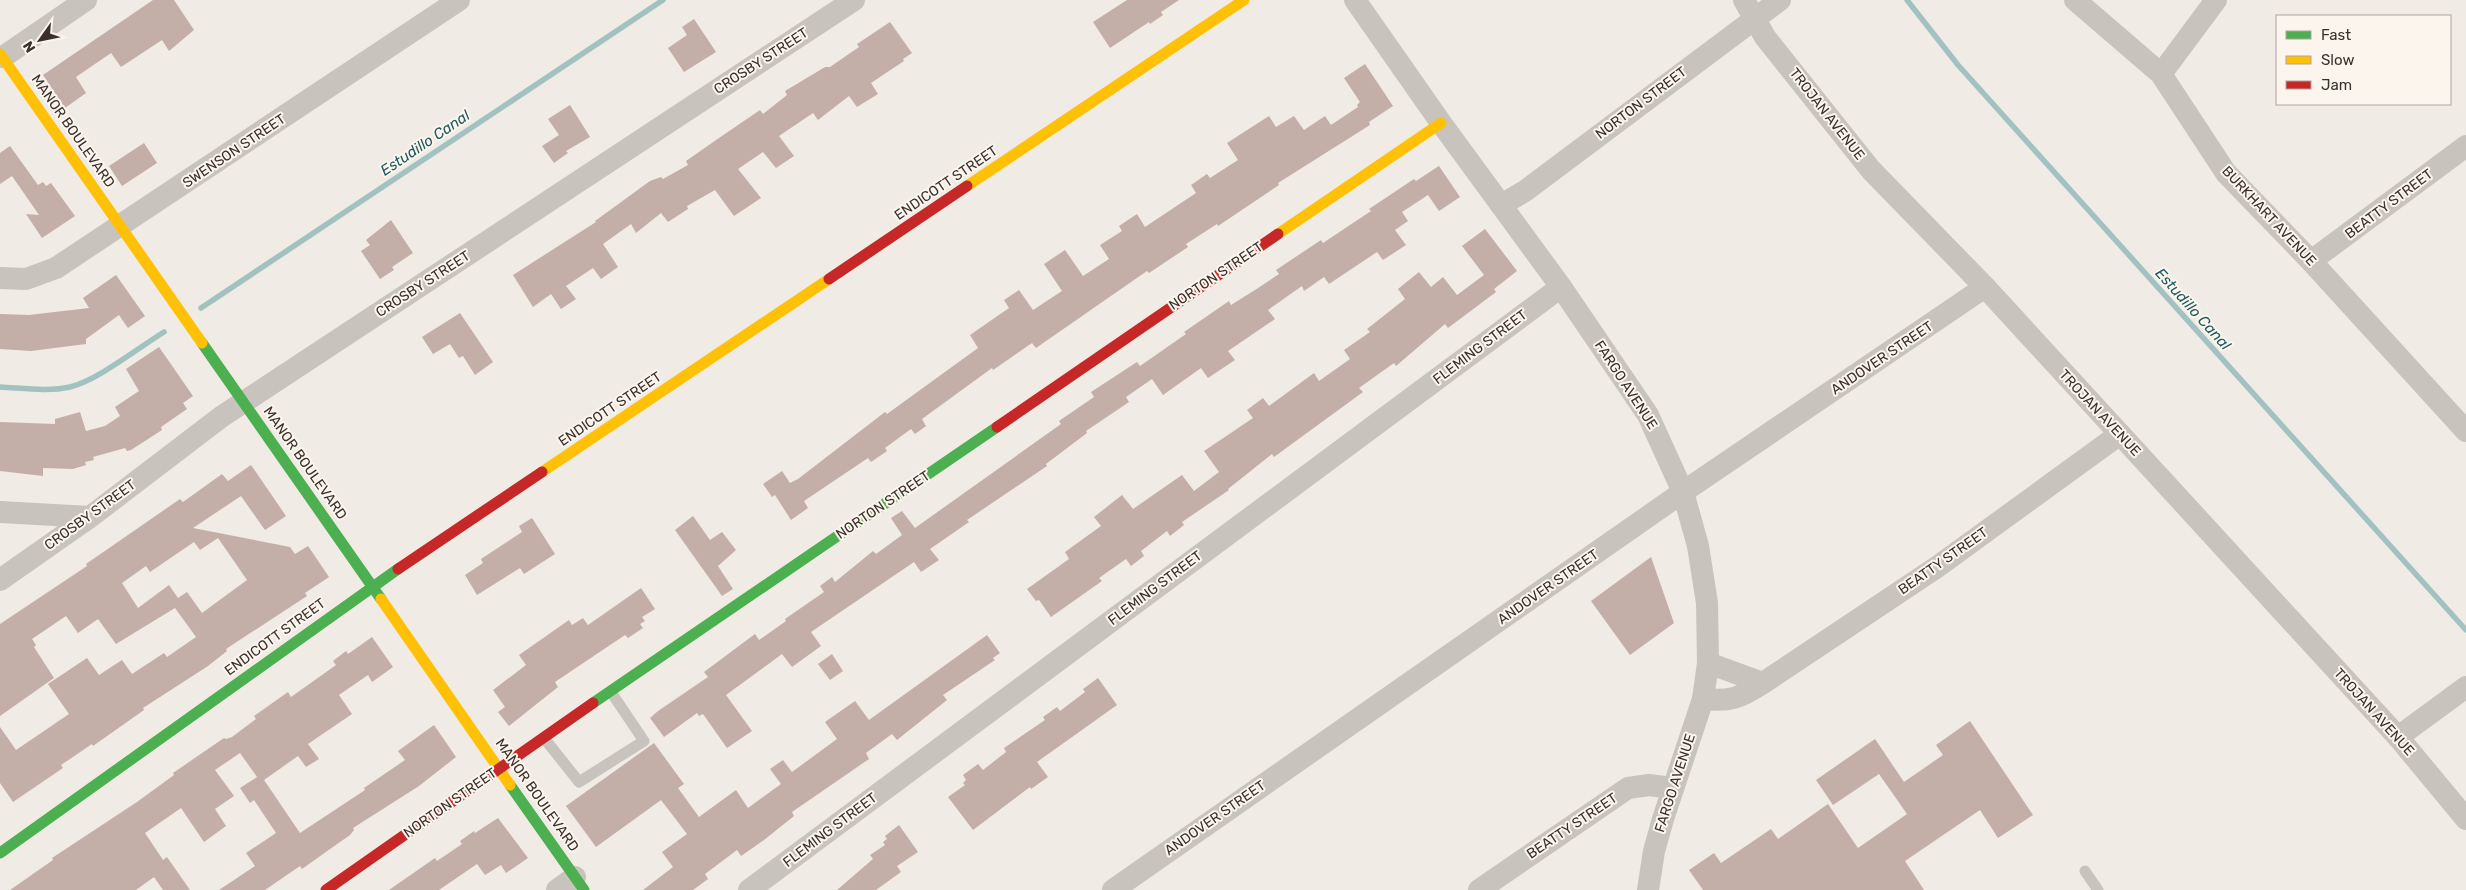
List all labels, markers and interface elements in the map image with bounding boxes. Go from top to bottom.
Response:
north arrow [15,15,65,65]
legend [2276,15,2451,105]
street label: CROSBY STREET [711,24,811,98]
text: Fast [2321,26,2351,44]
text: N [20,38,39,56]
text: Slow [2321,51,2354,69]
street label: NORTON STREET [1592,63,1690,143]
street label: TROJAN AVENUE [1786,65,1868,163]
street label: MANOR BOULEVARD [28,71,118,191]
text: Jam [2321,76,2352,94]
water label: Estudillo Canal [377,106,473,180]
street label: SWENSON STREET [179,110,289,192]
street label: ENDICOTT STREET [891,142,1001,224]
street label: BURKHART AVENUE [2218,163,2320,269]
street label: BEATTY STREET [2342,165,2436,243]
street label: NORTON STREET [1166,238,1266,314]
street label: CROSBY STREET [373,247,473,321]
water label: Estudillo Canal [2152,264,2235,354]
street label: FLEMING STREET [1430,306,1530,388]
street label: ANDOVER STREET [1828,318,1936,398]
street label: FARGO AVENUE [1591,337,1661,433]
street label: TROJAN AVENUE [2056,366,2144,460]
street label: ENDICOTT STREET [555,368,665,450]
street label: MANOR BOULEVARD [260,403,350,523]
street label: NORTON STREET [833,467,933,543]
street label: CROSBY STREET [41,476,139,554]
street label: BEATTY STREET [1895,524,1991,598]
street label: ANDOVER STREET [1494,546,1602,628]
street label: FLEMING STREET [1105,547,1205,629]
street label: ENDICOTT STREET [221,595,329,679]
street label: TROJAN AVENUE [2330,665,2418,759]
street label: FARGO AVENUE [1651,732,1699,834]
street label: MANOR BOULEVARD [492,735,582,855]
street label: NORTON STREET [400,765,500,841]
street label: ANDOVER STREET [1161,777,1269,859]
street label: FLEMING STREET [780,789,880,871]
street label: BEATTY STREET [1524,789,1620,863]

